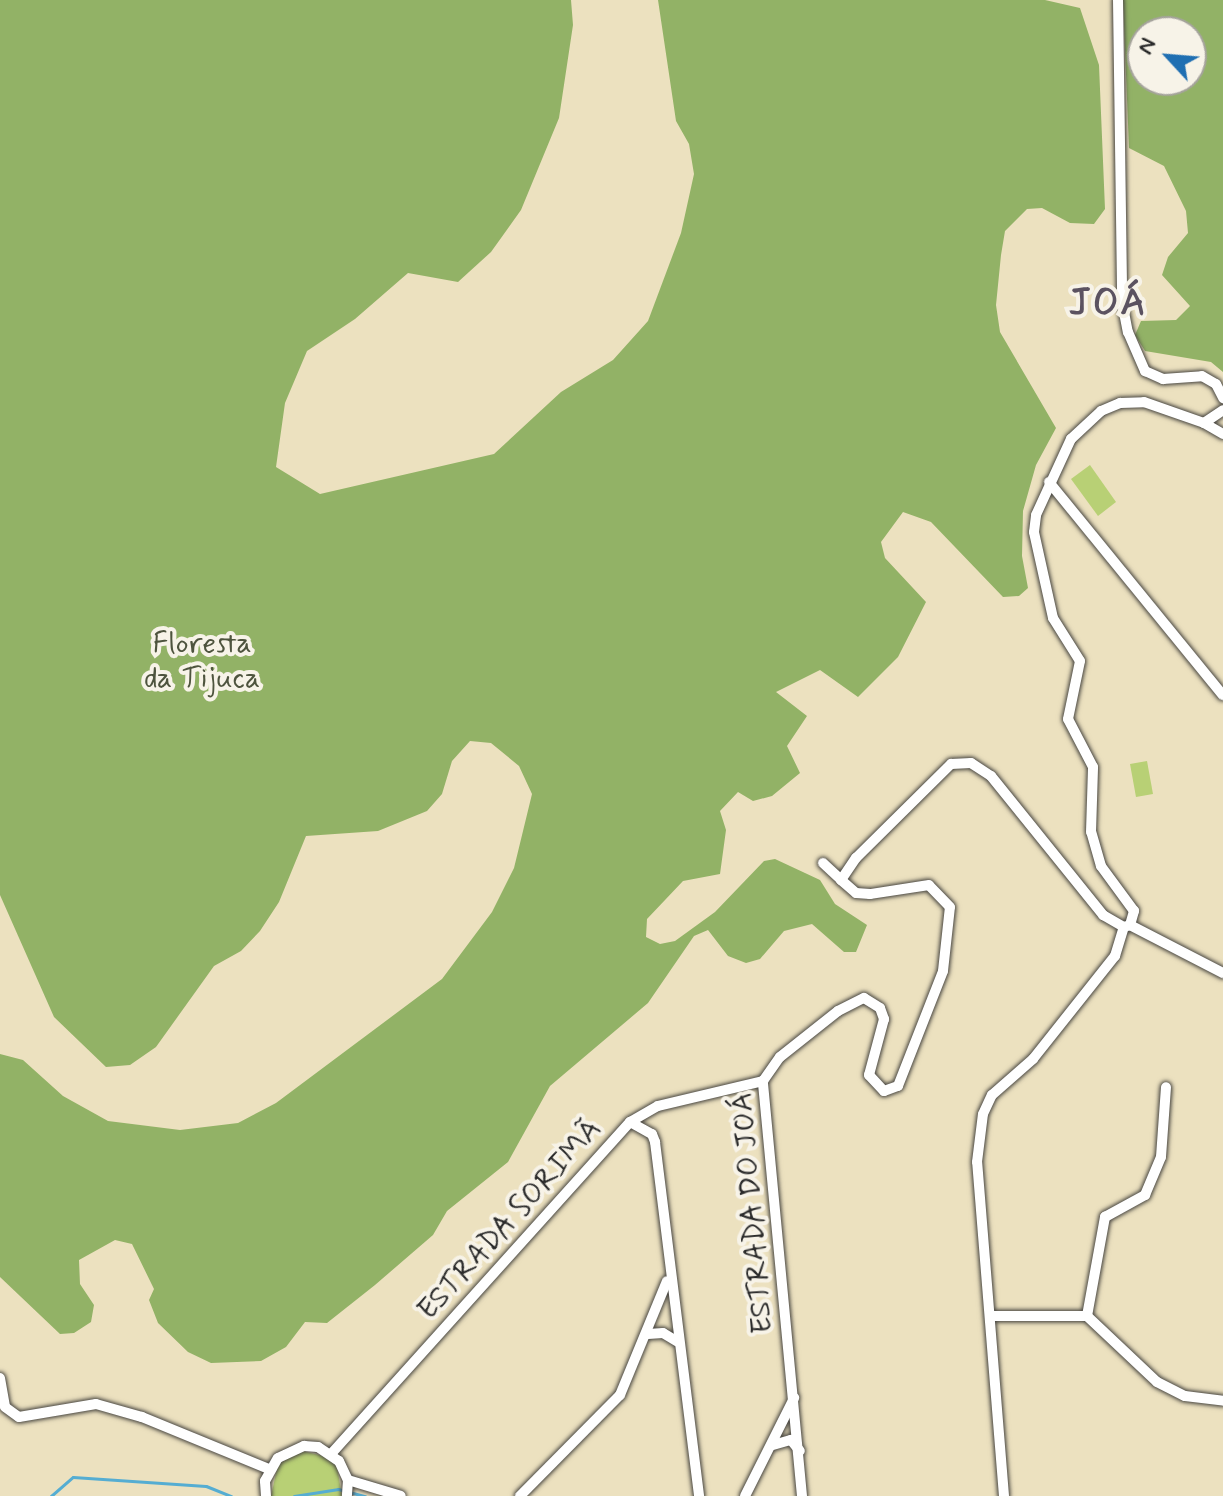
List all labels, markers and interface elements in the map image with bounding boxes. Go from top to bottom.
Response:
north arrow [1127,16,1207,96]
text: N [1131,34,1163,59]
district label: JOÁ [1069,281,1147,327]
park label: Floresta da Tijuca [148,626,256,696]
street label: ESTRADA DO JOÁ [724,1089,782,1337]
street label: ESTRADA SORIMÃ [412,1114,608,1326]

